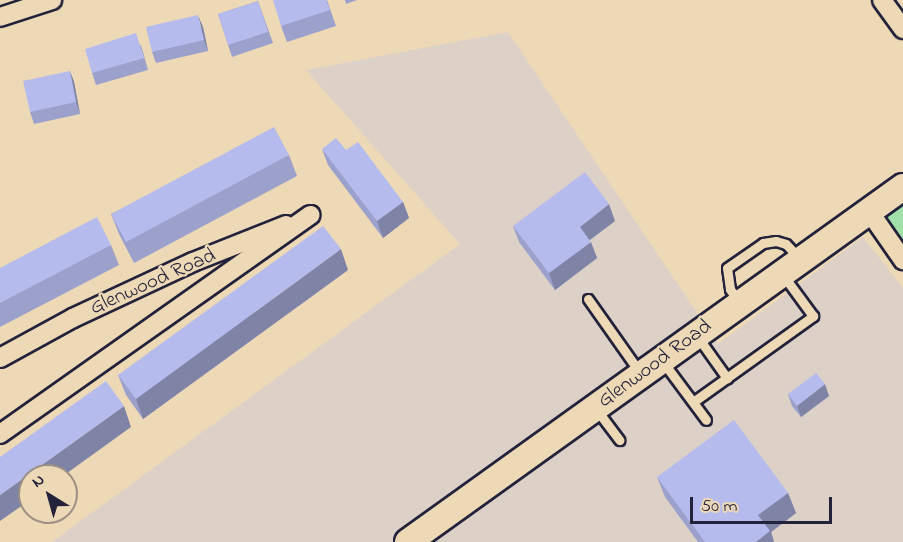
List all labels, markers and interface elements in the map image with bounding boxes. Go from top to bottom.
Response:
street label: Glenwood Road [86,243,220,321]
street label: Glenwood Road [593,314,717,414]
north arrow [18,464,78,524]
text: N [27,468,50,494]
scale bar [693,485,836,523]
text: 50 m [701,494,738,520]

